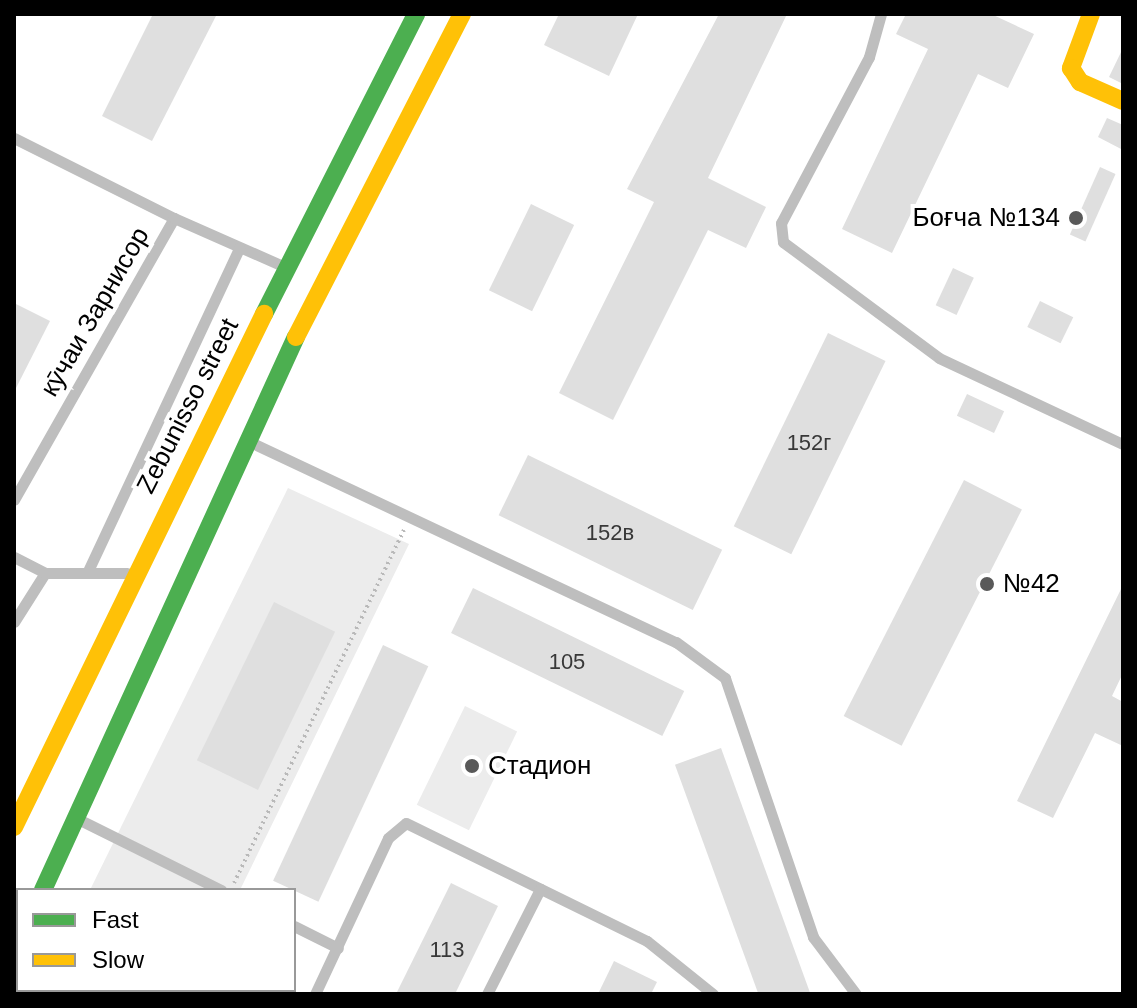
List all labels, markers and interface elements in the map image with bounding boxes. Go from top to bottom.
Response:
place label: Боғча №134 [912,202,1060,234]
marker: Боғча №134 [1067,209,1085,227]
street label: кӯчаи Зарнисор [34,222,156,402]
street label: Zebunisso street [130,313,246,499]
house number: 152г [787,430,831,456]
house number: 152в [586,520,634,546]
place label: №42 [1003,568,1060,600]
marker: №42 [978,575,996,593]
house number: 105 [549,649,585,675]
place label: Стадион [488,750,591,782]
marker: Стадион [463,757,481,775]
legend [16,888,296,992]
text: Fast [92,906,139,933]
house number: 113 [429,937,465,963]
text: Slow [92,946,144,973]

